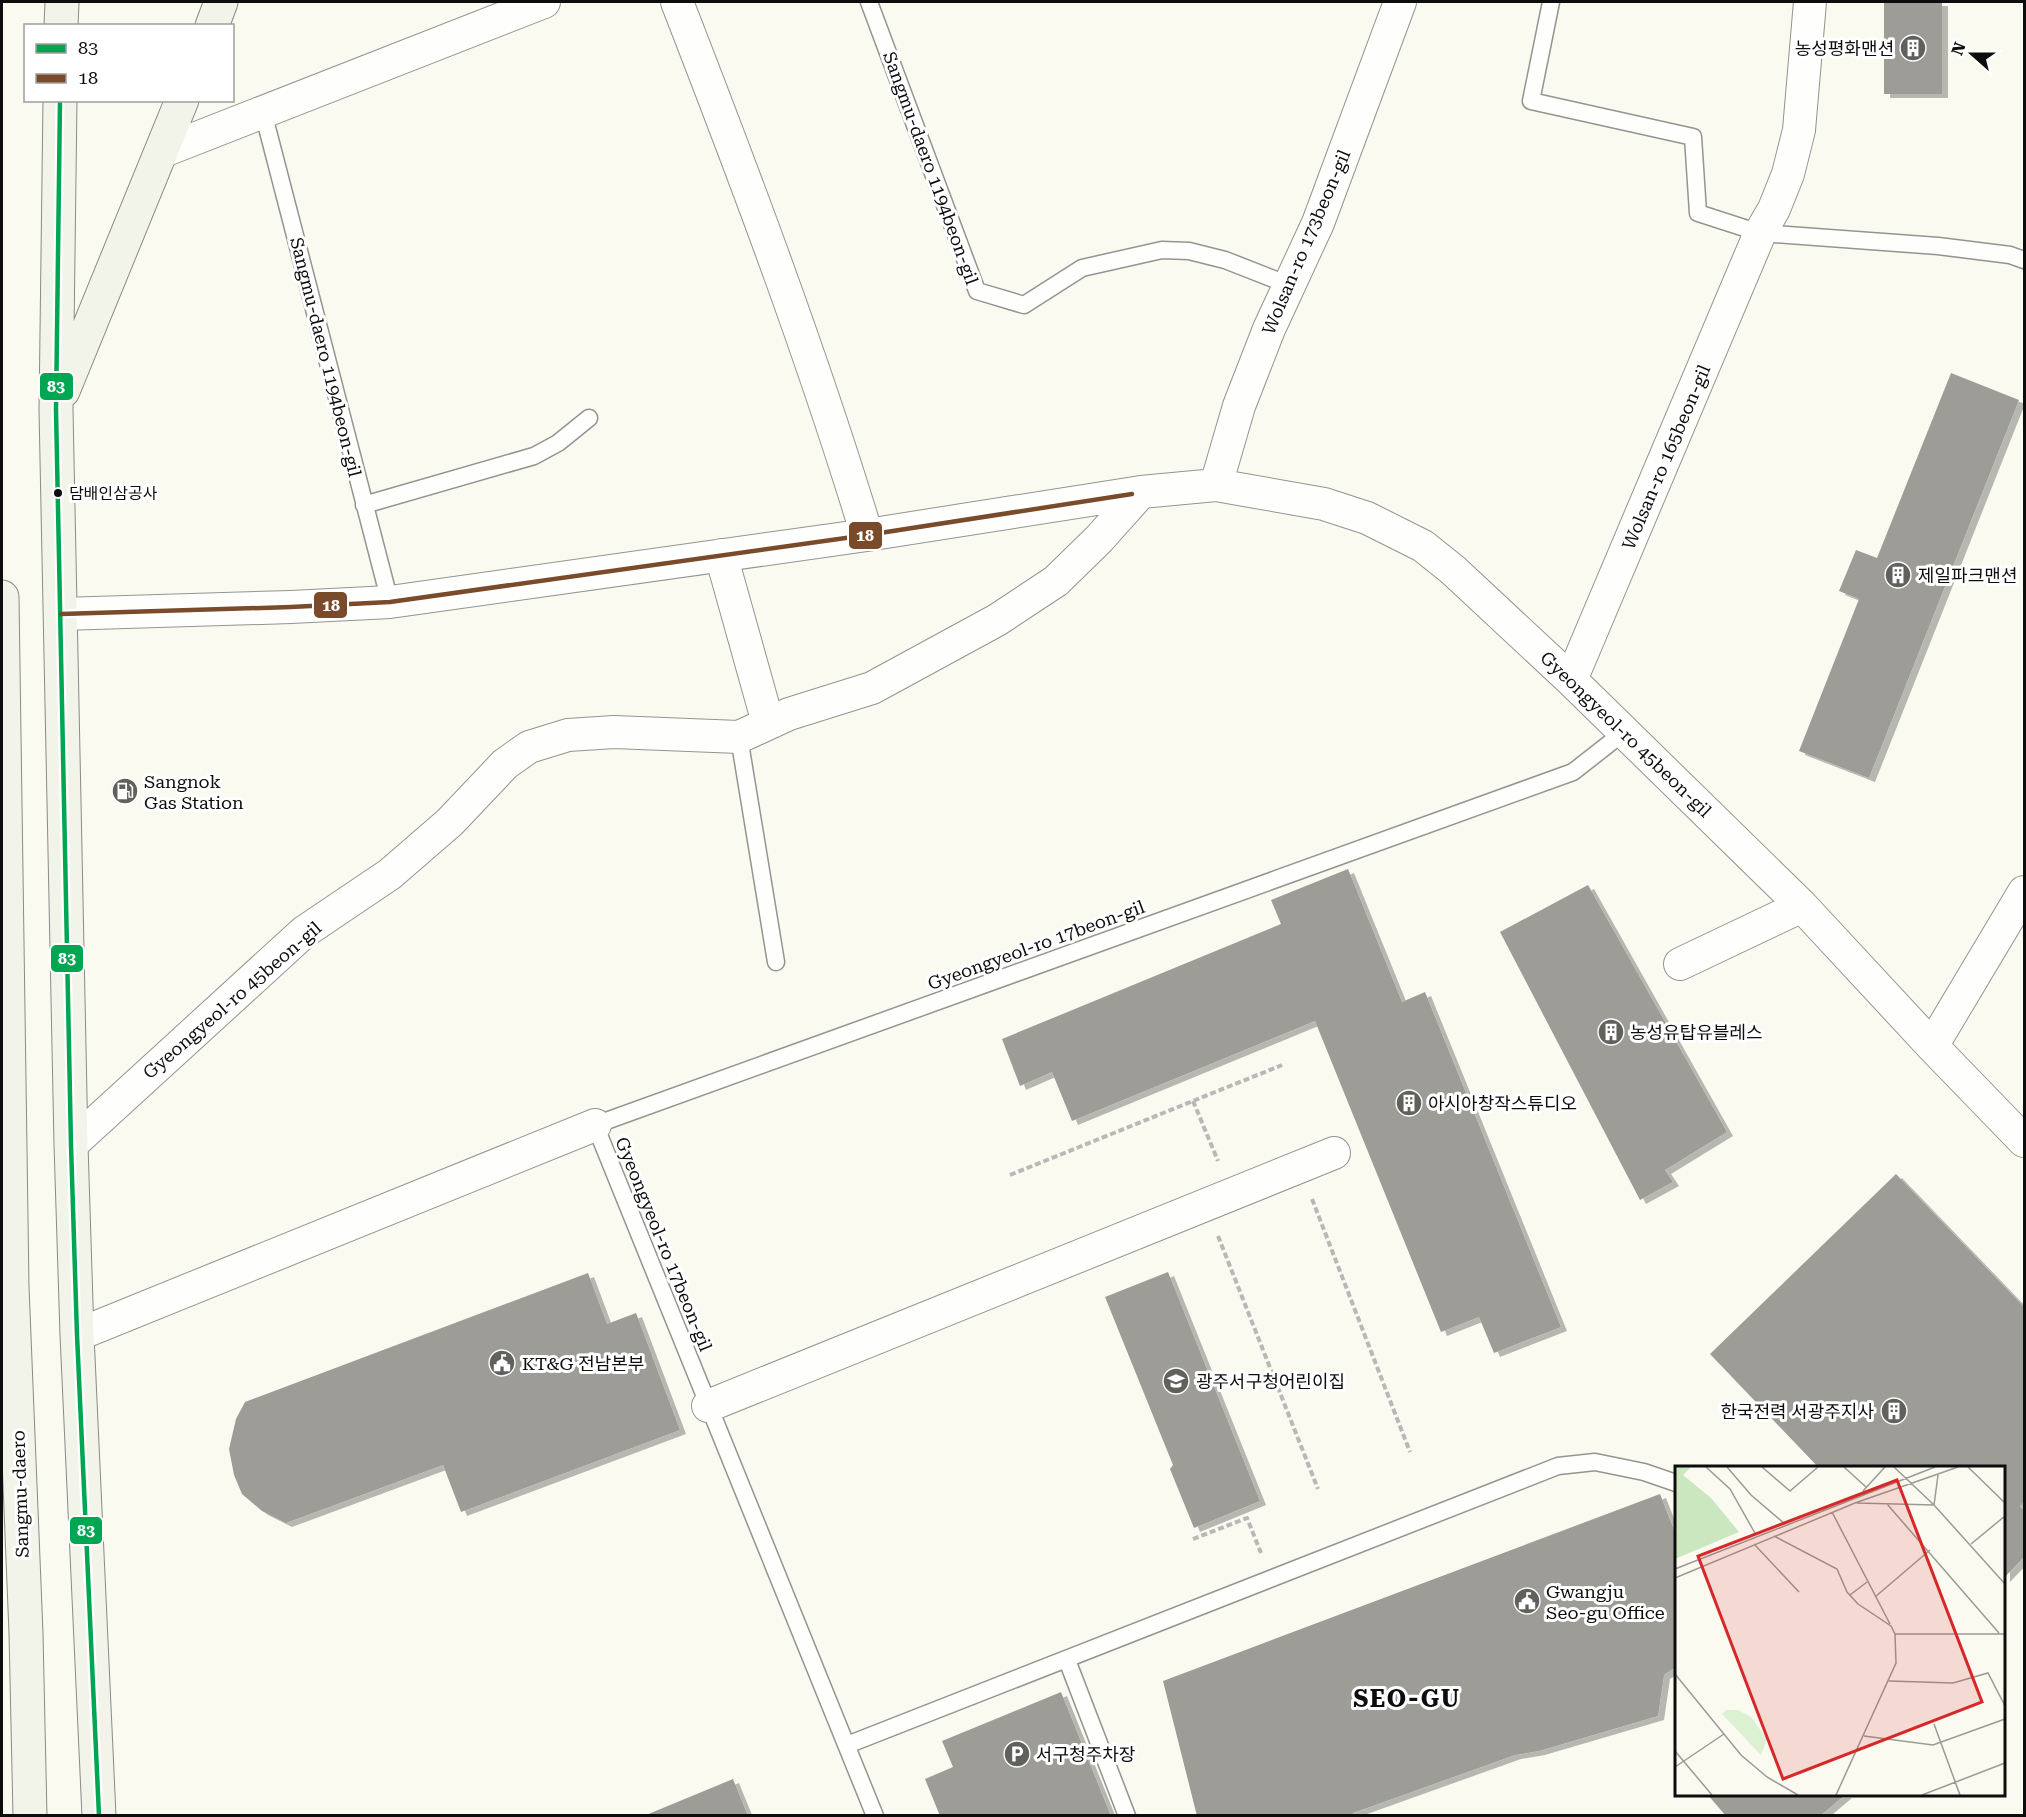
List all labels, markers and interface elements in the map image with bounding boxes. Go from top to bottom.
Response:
legend [24,24,234,102]
north arrow [1942,24,2002,84]
building icon: 농성평화맨션 [1898,33,1928,63]
text: 83 [78,37,98,58]
place label: 농성평화맨션 [1795,38,1894,59]
text: N [1947,40,1970,58]
street label: Sangmu-daero 1194beon-gil [879,49,983,288]
text: 18 [78,67,98,88]
street label: Wolsan-ro 173beon-gil [1258,146,1355,338]
street label: Sangmu-daero 1194beon-gil [286,235,366,479]
street label: Wolsan-ro 165beon-gil [1618,361,1715,553]
line badge: 83 [39,372,74,401]
text: 83 [47,377,65,396]
place label: 담배인삼공사 [69,484,158,503]
marker: 담배인삼공사 [52,487,64,499]
line badge: 18 [848,521,883,550]
text: 18 [856,526,874,545]
building icon: 제일파크맨션 [1883,560,1913,590]
place label: 제일파크맨션 [1918,565,2017,586]
line badge: 18 [313,591,348,619]
text: 18 [322,596,340,615]
street label: Gyeongyeol-ro 45beon-gil [1536,647,1716,821]
place label: Sangnok Gas Station [144,771,244,813]
fuel station icon: Sangnok Gas Station [110,776,140,806]
street label: Gyeongyeol-ro 17beon-gil [925,896,1148,994]
street label: Gyeongyeol-ro 45beon-gil [139,917,326,1083]
line badge: 83 [50,944,84,973]
text: 83 [58,949,76,968]
building icon: 농성유탑유블레스 [1596,1017,1626,1047]
place label: 농성유탑유블레스 [1630,1022,1762,1043]
building icon: 아시아창작스튜디오 [1394,1088,1424,1118]
place label: 아시아창작스튜디오 [1428,1093,1577,1114]
street label: Gyeongyeol-ro 17beon-gil [611,1134,717,1355]
public building icon: KT&G 전남본부 [487,1348,517,1378]
place label: KT&G 전남본부 [522,1353,644,1374]
school or university icon: 광주서구청어린이집 [1161,1366,1191,1396]
place label: 광주서구청어린이집 [1196,1371,1345,1392]
building icon: 한국전력 서광주지사 [1879,1396,1909,1426]
place label: 한국전력 서광주지사 [1720,1401,1874,1422]
street label: Sangmu-daero [7,1430,33,1558]
inset map [1675,1466,2005,1796]
line badge: 83 [69,1516,103,1545]
text: 83 [77,1521,95,1540]
place label: Gwangju Seo-gu Office [1546,1581,1665,1623]
public building icon: Gwangju Seo-gu Office [1512,1586,1542,1616]
district label: SEO-GU [1353,1685,1461,1713]
parking icon: 서구청주차장 [1002,1739,1032,1769]
place label: 서구청주차장 [1036,1744,1135,1765]

